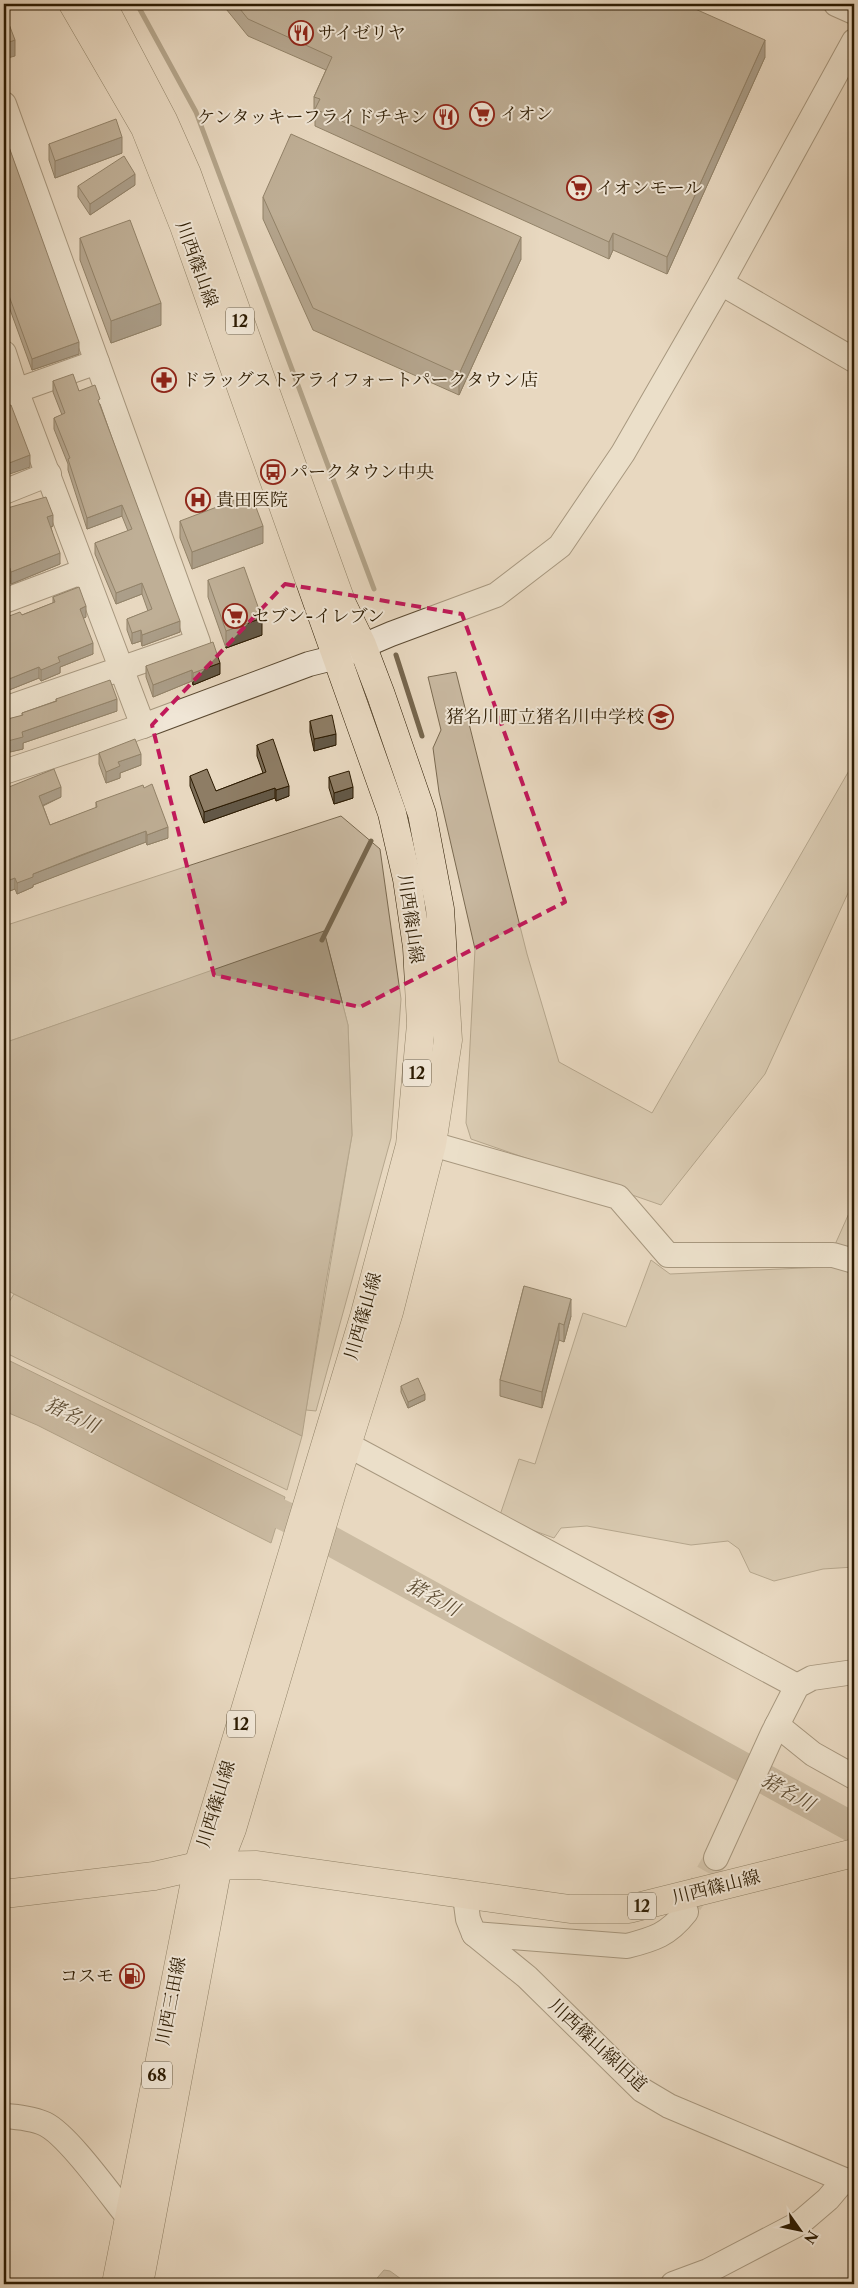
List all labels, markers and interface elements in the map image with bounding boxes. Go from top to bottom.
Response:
restaurant icon: サイゼリヤ [288,20,314,46]
place label: サイゼリヤ [318,22,406,44]
supermarket icon: イオン [469,101,495,127]
place label: イオン [500,103,553,125]
restaurant icon: ケンタッキーフライドチキン [433,104,459,130]
place label: ケンタッキーフライドチキン [197,106,428,128]
supermarket icon: イオンモール [566,175,592,201]
place label: イオンモール [596,177,702,199]
street label: 川西篠山線 [171,218,223,310]
road number: 12 [226,308,254,334]
pharmacy icon: ドラッグストアライフォートパークタウン店 [151,367,177,393]
place label: ドラッグストアライフォートパークタウン店 [182,369,538,391]
bus stop icon: パークタウン中央 [260,459,286,485]
place label: パークタウン中央 [290,461,434,483]
hospital icon: 貴田医院 [185,487,211,513]
place label: 貴田医院 [216,489,288,511]
supermarket icon: セブン-イレブン [222,603,248,629]
place label: セブン-イレブン [252,605,385,627]
school or university icon: 猪名川町立猪名川中学校 [648,704,674,730]
place label: 猪名川町立猪名川中学校 [446,706,644,728]
street label: 川西篠山線 [394,873,428,965]
road number: 12 [403,1060,431,1086]
street label: 川西篠山線 [340,1270,386,1362]
water label: 猪名川 [41,1393,104,1438]
water label: 猪名川 [402,1573,465,1622]
road number: 12 [227,1710,255,1738]
street label: 川西篠山線 [192,1758,240,1850]
water label: 猪名川 [757,1768,820,1817]
street label: 川西篠山線 [670,1865,762,1909]
road number: 12 [628,1892,656,1920]
street label: 川西三田線 [152,1955,190,2047]
fuel station icon: コスモ [119,1963,145,1989]
place label: コスモ [60,1965,114,1987]
street label: 川西篠山線旧道 [544,1994,652,2096]
road number: 68 [142,2062,172,2088]
north arrow [776,2206,826,2256]
text: N [800,2227,822,2247]

